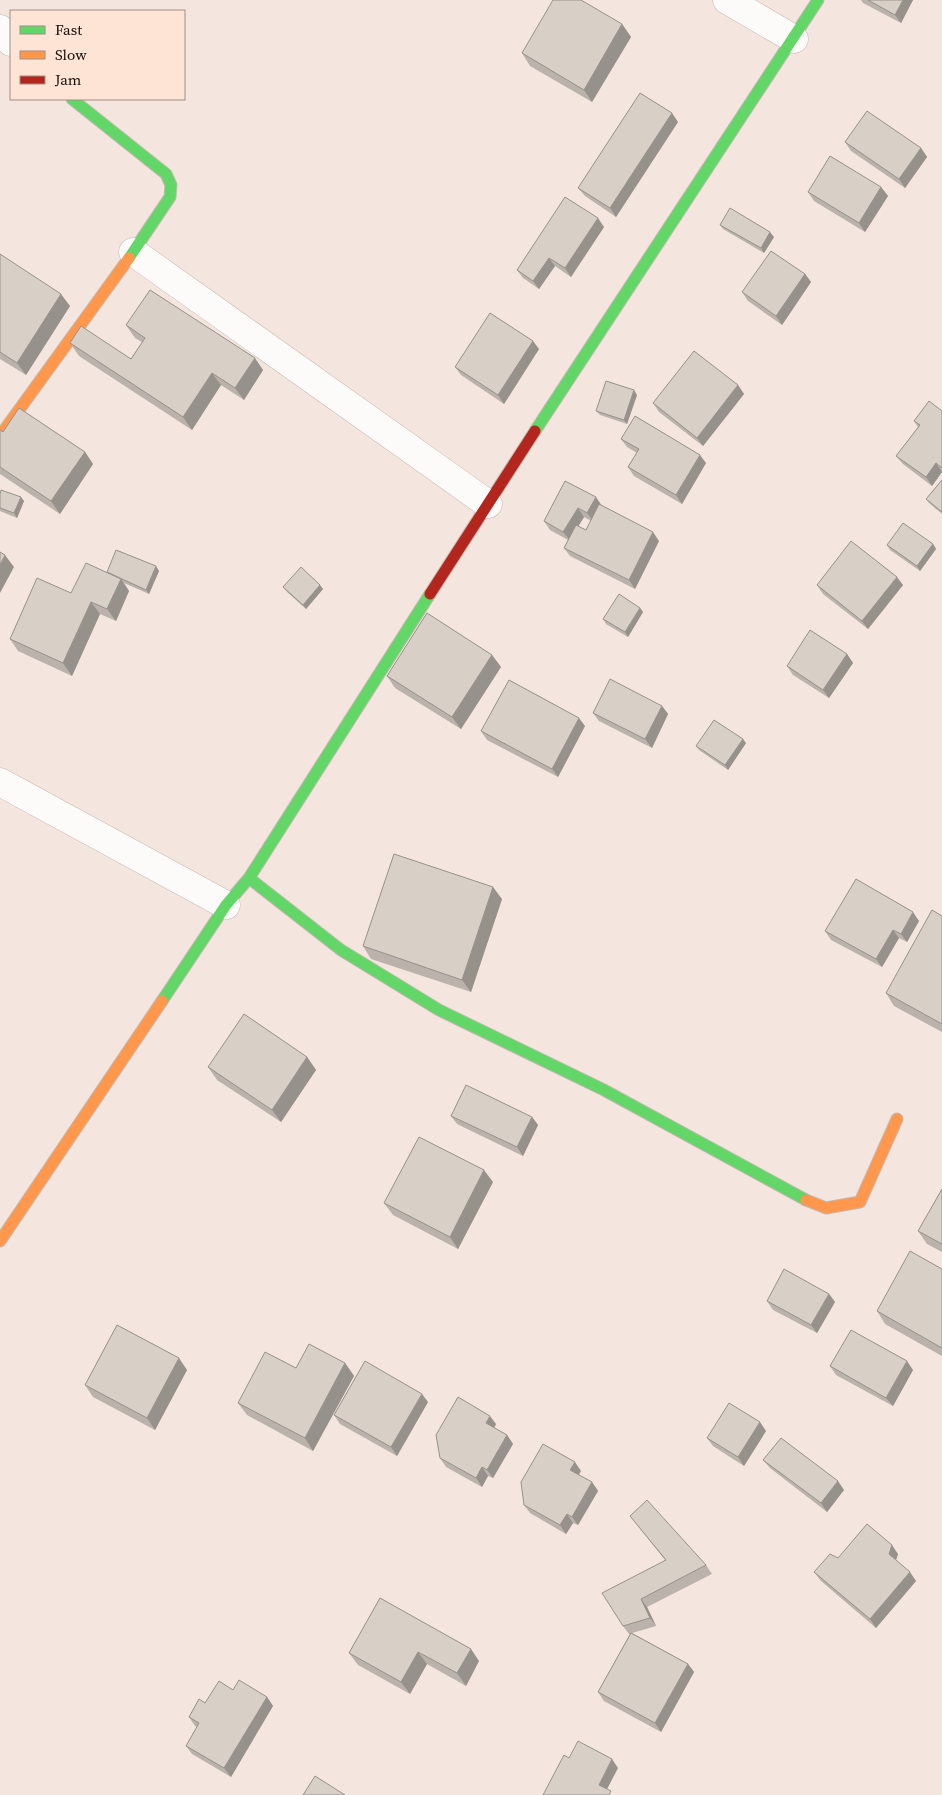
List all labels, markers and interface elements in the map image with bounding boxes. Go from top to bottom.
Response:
legend [10,10,185,100]
text: Fast [55,19,82,40]
text: Slow [55,44,87,65]
text: Jam [54,69,82,90]

